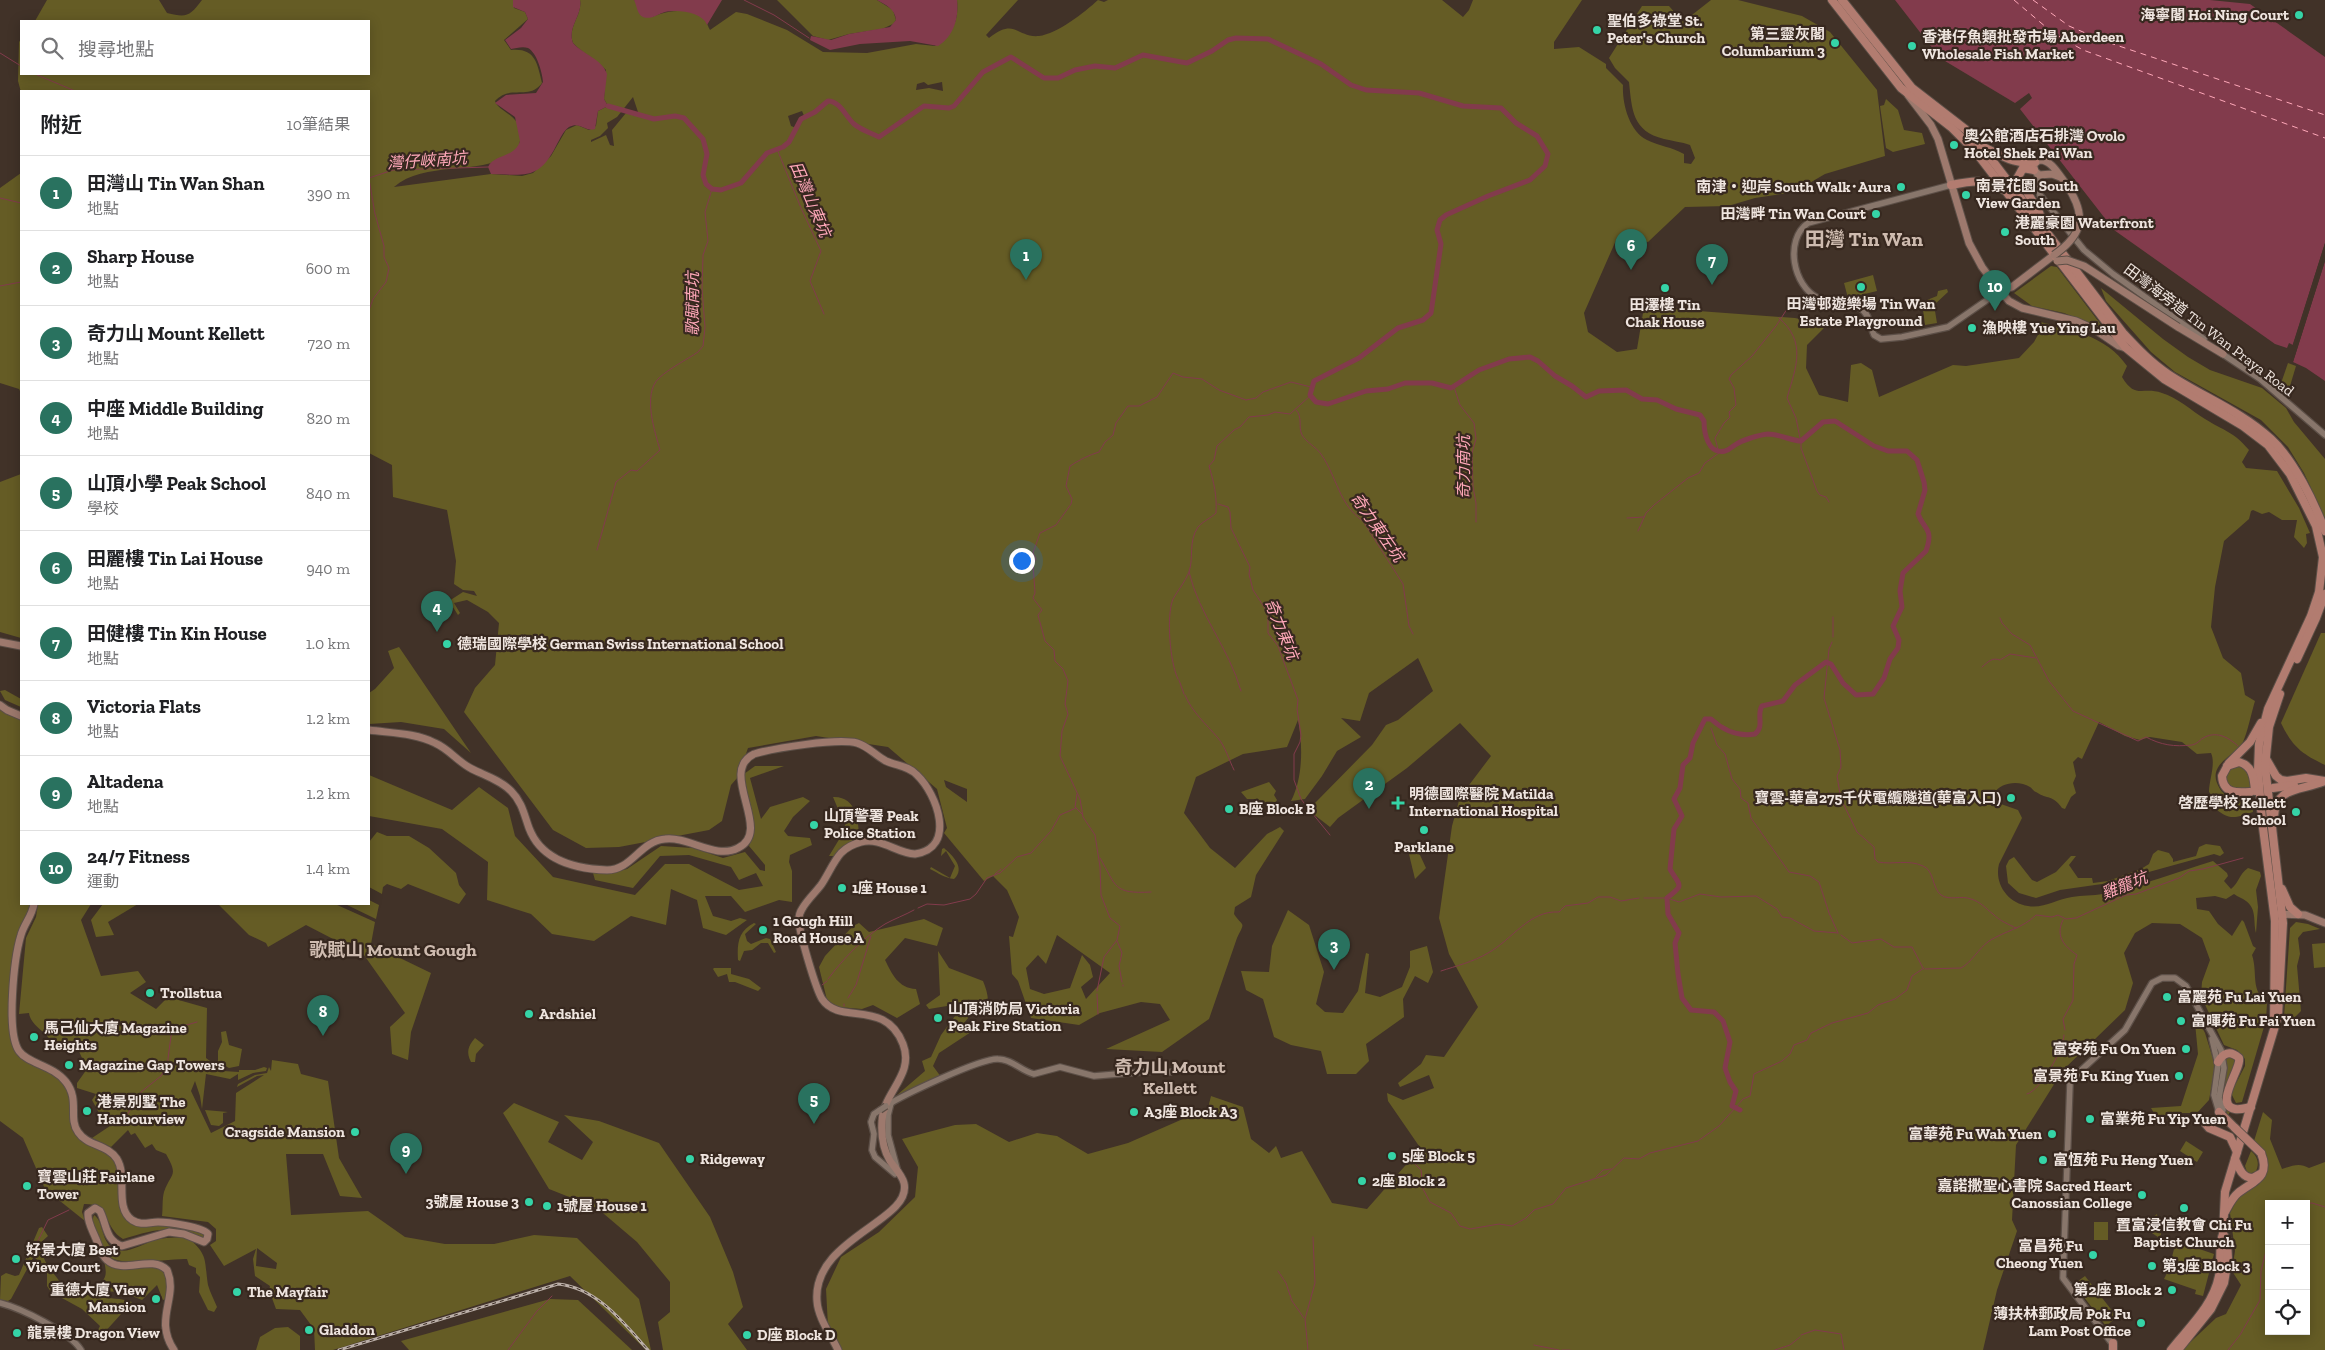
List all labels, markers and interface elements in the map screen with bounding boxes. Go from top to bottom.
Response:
place label: 海寧閣 Hoi Ning Court [2140,6,2290,24]
marker: 海寧閣 Hoi Ning Court [2293,9,2305,21]
place label: 聖伯多祿堂 St. Peter's Church [1607,12,1705,47]
search box [20,20,370,75]
marker: 聖伯多祿堂 St. Peter's Church [1591,24,1603,36]
place label: 第三靈灰閣 Columbarium 3 [1722,25,1825,60]
place label: 香港仔魚類批發市場 Aberdeen Wholesale Fish Market [1922,28,2124,63]
icon: search [38,34,66,62]
marker: 第三靈灰閣 Columbarium 3 [1829,37,1841,49]
text: 搜尋地點 [78,38,154,61]
marker: 香港仔魚類批發市場 Aberdeen Wholesale Fish Market [1906,40,1918,52]
text: 附近 [40,112,82,137]
text: 10筆結果 [287,115,350,134]
place label: 奧公館酒店石排灣 Ovolo Hotel Shek Pai Wan [1964,127,2125,162]
marker: 奧公館酒店石排灣 Ovolo Hotel Shek Pai Wan [1948,139,1960,151]
water label: 灣仔峽南坑 [386,148,470,173]
water label: 田灣山東坑 [786,159,836,242]
text: 田灣山 Tin Wan Shan [87,172,264,195]
place label: 南景花園 South View Garden [1976,177,2079,212]
place label: 南津‧迎岸 South Walk･Aura [1697,178,1891,196]
marker: 南津‧迎岸 South Walk･Aura [1895,181,1907,193]
text: 1 [53,184,59,203]
text: 390 m [307,184,350,203]
marker: 南景花園 South View Garden [1960,189,1972,201]
text: 地點 [87,199,119,218]
place label: 田灣畔 Tin Wan Court [1721,205,1867,223]
marker: 田灣畔 Tin Wan Court [1870,208,1882,220]
place label: 港麗豪園 Waterfront South [2015,214,2155,249]
marker: 港麗豪園 Waterfront South [1999,226,2011,238]
district label: 田灣 Tin Wan [1805,227,1923,251]
pin: 6 [1615,229,1647,270]
pin: 1 [1010,239,1042,280]
pin: 7 [1696,244,1728,285]
text: Sharp House [87,245,194,268]
text: 2 [52,259,60,278]
text: 600 m [306,259,350,278]
street label: 田灣海旁道 Tin Wan Praya Road [2120,260,2298,400]
water label: 歌賦南坑 [683,270,702,336]
pin: 10 [1979,270,2011,311]
text: 地點 [87,272,119,291]
marker: 田灣邨遊樂場 Tin Wan Estate Playground [1855,281,1867,293]
marker: 田澤樓 Tin Chak House [1659,282,1671,294]
place label: 田灣邨遊樂場 Tin Wan Estate Playground [1787,295,1935,330]
place label: 田澤樓 Tin Chak House [1626,296,1704,331]
place label: 漁映樓 Yue Ying Lau [1982,319,2116,337]
text: 奇力山 Mount Kellett [87,322,265,345]
marker: 漁映樓 Yue Ying Lau [1966,322,1978,334]
text: 3 [52,334,60,353]
text: 720 m [308,334,350,353]
text: 地點 [87,349,119,368]
text: 中座 Middle Building [87,397,264,420]
text: 4 [51,409,61,428]
text: 820 m [306,409,350,428]
text: 地點 [87,424,119,443]
water label: 奇力南坑 [1454,433,1473,499]
text: 山頂小學 Peak School [87,472,266,495]
text: 5 [52,484,60,503]
text: 840 m [306,484,350,503]
water label: 奇力東左坑 [1347,489,1409,567]
text: 學校 [87,499,119,518]
text: 田麗樓 Tin Lai House [87,547,263,570]
your location [1009,548,1035,574]
text: 6 [52,559,60,578]
text: 940 m [306,559,350,578]
text: 地點 [87,574,119,593]
pin: 4 [421,591,453,632]
water label: 奇力東坑 [1261,596,1303,664]
text: 田健樓 Tin Kin House [87,622,267,645]
text: 7 [52,634,60,653]
text: 1.0 km [306,634,350,653]
place label: 德瑞國際學校 German Swiss International School [457,635,783,653]
marker: 德瑞國際學校 German Swiss International School [441,638,453,650]
text: 地點 [87,649,119,668]
text: Victoria Flats [87,695,201,718]
text: 8 [52,709,60,728]
text: 1.2 km [306,709,350,728]
text: 地點 [87,722,119,741]
pin: 2 [1353,768,1385,809]
text: Altadena [87,770,164,793]
text: 9 [52,784,60,803]
text: 1.2 km [306,784,350,803]
place label: 明德國際醫院 Matilda International Hospital [1409,785,1558,820]
place label: 寶雲-華富275千伏電纜隧道(華富入口) [1754,789,2001,807]
marker: 寶雲-華富275千伏電纜隧道(華富入口) [2005,792,2017,804]
place label: 啓歷學校 Kellett School [2178,794,2287,829]
marker: 明德國際醫院 Matilda International Hospital [1391,796,1405,810]
text: 地點 [87,797,119,816]
place label: B座 Block B [1239,800,1315,818]
marker: B座 Block B [1223,803,1235,815]
marker: 啓歷學校 Kellett School [2290,806,2302,818]
place label: 山頂警署 Peak Police Station [824,807,919,842]
marker: 山頂警署 Peak Police Station [808,819,820,831]
marker: Parklane [1418,824,1430,836]
place label: Parklane [1394,838,1454,856]
text: 24/7 Fitness [87,845,190,868]
text: 10 [48,859,64,878]
text: 1.4 km [306,859,350,878]
water label: 雞籠坑 [2098,867,2152,903]
text: 運動 [87,872,119,891]
place label: 1座 House 1 [852,879,927,897]
marker: 1座 House 1 [836,882,848,894]
place label: 1 Gough Hill Road House A [773,912,865,947]
marker: 1 Gough Hill Road House A [757,924,769,936]
pin: 3 [1318,929,1350,970]
district label: 歌賦山 Mount Gough [309,939,477,961]
place label: Trollstua [160,984,222,1002]
marker: Trollstua [144,987,156,999]
place label: 富麗苑 Fu Lai Yuen [2177,988,2302,1006]
marker: 富麗苑 Fu Lai Yuen [2161,991,2173,1003]
pin: 8 [307,995,339,1036]
place label: 山頂消防局 Victoria Peak Fire Station [948,1000,1080,1035]
place label: Ardshiel [539,1005,596,1023]
marker: Ardshiel [523,1008,535,1020]
marker: 山頂消防局 Victoria Peak Fire Station [932,1012,944,1024]
place label: 富暉苑 Fu Fai Yuen [2191,1012,2316,1030]
marker: 富暉苑 Fu Fai Yuen [2175,1015,2187,1027]
place label: 馬己仙大廈 Magazine Heights [44,1019,187,1054]
marker: 馬己仙大廈 Magazine Heights [28,1031,40,1043]
place label: 富安苑 Fu On Yuen [2052,1040,2176,1058]
marker: 富安苑 Fu On Yuen [2180,1043,2192,1055]
place label: Magazine Gap Towers [79,1056,225,1074]
district label: 奇力山 Mount Kellett [1114,1056,1226,1099]
marker: Magazine Gap Towers [63,1059,75,1071]
place label: 富景苑 Fu King Yuen [2033,1067,2169,1085]
marker: 富景苑 Fu King Yuen [2173,1070,2185,1082]
pin: 5 [798,1083,830,1124]
place label: 港景別墅 The Harbourview [97,1093,186,1128]
place label: A3座 Block A3 [1144,1103,1238,1121]
marker: 港景別墅 The Harbourview [81,1105,93,1117]
marker: A3座 Block A3 [1128,1106,1140,1118]
place label: 富業苑 Fu Yip Yuen [2100,1110,2226,1128]
marker: 富業苑 Fu Yip Yuen [2084,1113,2096,1125]
place label: Cragside Mansion [225,1123,345,1141]
place label: 富華苑 Fu Wah Yuen [1908,1125,2042,1143]
marker: Cragside Mansion [349,1126,361,1138]
marker: 富華苑 Fu Wah Yuen [2046,1128,2058,1140]
pin: 9 [390,1133,422,1174]
place label: 5座 Block 5 [1402,1147,1475,1165]
place label: Ridgeway [700,1150,765,1168]
marker: 5座 Block 5 [1386,1150,1398,1162]
place label: 富恆苑 Fu Heng Yuen [2053,1151,2193,1169]
marker: Ridgeway [684,1153,696,1165]
marker: 富恆苑 Fu Heng Yuen [2037,1154,2049,1166]
place label: 寶雲山莊 Fairlane Tower [37,1168,155,1203]
place label: 2座 Block 2 [1372,1172,1446,1190]
marker: 2座 Block 2 [1356,1175,1368,1187]
place label: 嘉諾撒聖心書院 Sacred Heart Canossian College [1937,1177,2133,1212]
marker: 寶雲山莊 Fairlane Tower [21,1180,33,1192]
marker: 嘉諾撒聖心書院 Sacred Heart Canossian College [2136,1189,2148,1201]
place label: 3號屋 House 3 [426,1193,519,1211]
marker: 3號屋 House 3 [523,1196,535,1208]
place label: 1號屋 House 1 [557,1197,647,1215]
marker: 1號屋 House 1 [541,1200,553,1212]
map controls [2265,1200,2310,1335]
button: + [2265,1200,2310,1245]
marker: 置富浸信教會 Chi Fu Baptist Church [2178,1202,2190,1214]
place label: 置富浸信教會 Chi Fu Baptist Church [2116,1216,2252,1251]
place label: 富昌苑 Fu Cheong Yuen [1996,1237,2083,1272]
place label: 好景大廈 Best View Court [26,1241,119,1276]
button: − [2265,1245,2310,1290]
marker: 富昌苑 Fu Cheong Yuen [2087,1249,2099,1261]
marker: 好景大廈 Best View Court [10,1253,22,1265]
place label: 第3座 Block 3 [2162,1257,2250,1275]
marker: 第3座 Block 3 [2146,1260,2158,1272]
place label: 重德大廈 View Mansion [50,1281,147,1316]
place label: 第2座 Block 2 [2073,1281,2162,1299]
place label: The Mayfair [247,1283,328,1301]
marker: 第2座 Block 2 [2166,1284,2178,1296]
marker: The Mayfair [231,1286,243,1298]
button: locate [2265,1290,2310,1335]
marker: 重德大廈 View Mansion [150,1293,162,1305]
place label: 薄扶林郵政局 Pok Fu Lam Post Office [1993,1305,2131,1340]
marker: 薄扶林郵政局 Pok Fu Lam Post Office [2135,1317,2147,1329]
place label: Gladdon [319,1321,375,1339]
place label: 龍景樓 Dragon View [27,1324,160,1342]
marker: Gladdon [303,1324,315,1336]
place label: D座 Block D [757,1326,836,1344]
marker: 龍景樓 Dragon View [11,1327,23,1339]
marker: D座 Block D [741,1329,753,1341]

